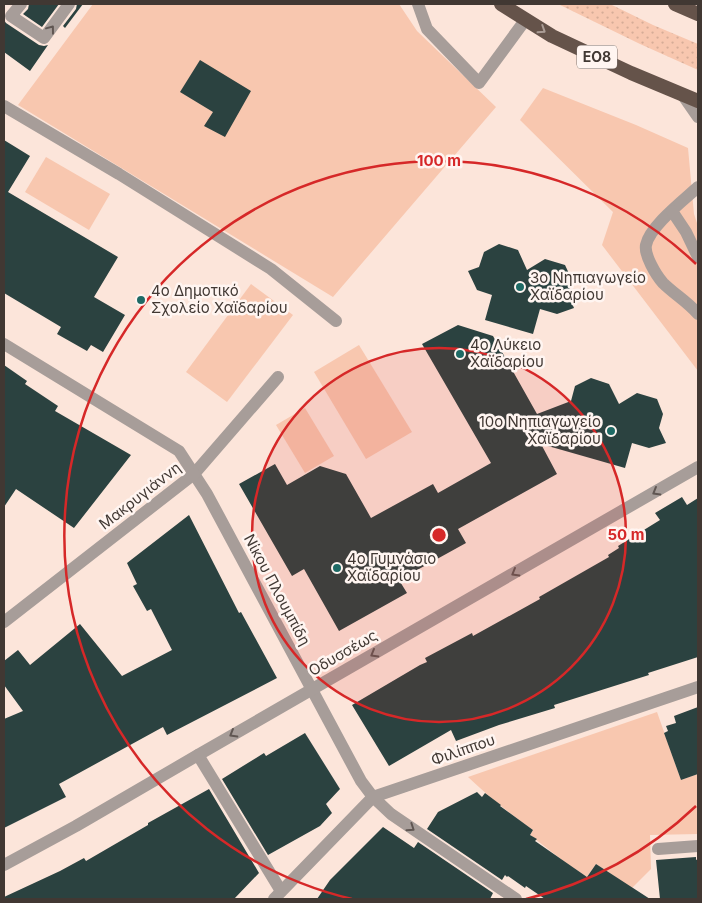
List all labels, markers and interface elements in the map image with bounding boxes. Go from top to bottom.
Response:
one-way arrow [537,24,546,33]
one-way arrow [45,26,53,35]
road number: ΕΟ8 [577,46,617,68]
text: 100 m [417,151,461,170]
place label: 3ο Νηπιαγωγείο Χαϊδαρίου [530,268,646,304]
place label: 4ο Δημοτικό Σχολείο Χαϊδαρίου [151,281,288,317]
marker: 3ο Νηπιαγωγείο Χαϊδαρίου [514,281,526,293]
marker: 4ο Δημοτικό Σχολείο Χαϊδαρίου [135,294,147,306]
place label: 4ο Λύκειο Χαϊδαρίου [470,335,544,371]
marker: 4ο Λύκειο Χαϊδαρίου [454,348,466,360]
place label: 10ο Νηπιαγωγείο Χαϊδαρίου [479,412,601,448]
marker: 10ο Νηπιαγωγείο Χαϊδαρίου [605,425,617,437]
street label: Μακρυγιάννη [95,458,184,533]
one-way arrow [652,485,661,495]
text: 50 m [608,525,644,544]
centre of rings [430,526,448,544]
street label: Νίκου Πλουμπίδη [240,531,315,649]
place label: 4ο Γυμνάσιο Χαϊδαρίου [347,549,436,585]
marker: 4ο Γυμνάσιο Χαϊδαρίου [331,562,343,574]
one-way arrow [512,566,521,576]
street label: Οδυσσέως [305,625,381,680]
one-way arrow [371,647,380,657]
one-way arrow [230,728,239,738]
street label: Φιλίππου [428,730,497,769]
one-way arrow [405,822,415,831]

